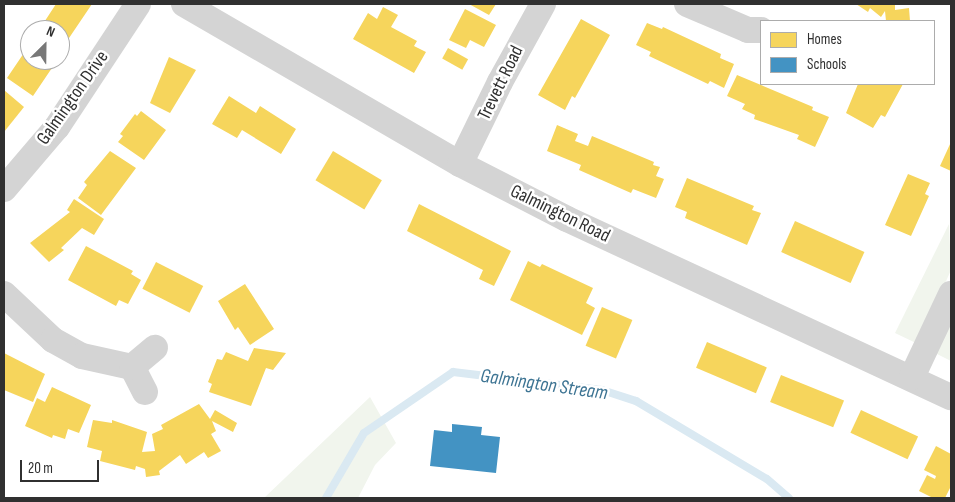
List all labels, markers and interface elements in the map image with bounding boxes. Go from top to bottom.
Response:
north arrow [20,20,70,70]
legend [760,20,935,85]
text: N [44,22,57,41]
text: Homes [807,30,842,49]
street label: Trevett Road [473,42,529,124]
street label: Galmington Drive [32,47,114,149]
text: Schools [807,55,846,74]
street label: Galmington Road [506,180,614,248]
water label: Galmington Stream [479,364,609,406]
scale bar [22,450,101,482]
text: 20 m [28,459,53,478]

